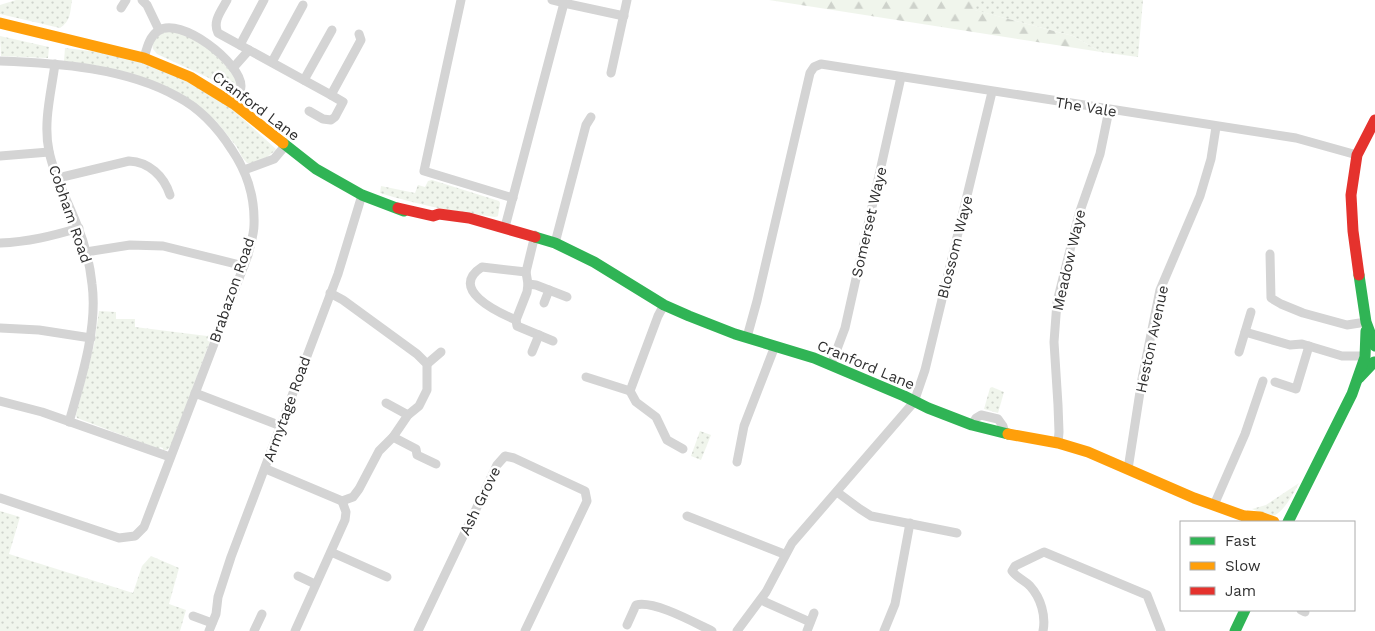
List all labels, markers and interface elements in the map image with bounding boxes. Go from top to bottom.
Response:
street label: Cranford Lane [209,67,303,145]
street label: The Vale [1054,93,1118,121]
street label: Cobham Road [45,163,95,265]
street label: Somerset Waye [848,165,890,279]
street label: Blossom Waye [934,194,976,300]
street label: Meadow Waye [1049,208,1089,312]
street label: Brabazon Road [206,235,258,345]
street label: Heston Avenue [1132,284,1172,394]
street label: Cranford Lane [814,336,918,394]
street label: Armytage Road [260,354,314,464]
street label: Ash Grove [456,464,504,538]
legend [1180,521,1355,611]
text: Fast [1225,532,1257,550]
text: Slow [1225,557,1261,575]
text: Jam [1225,582,1256,600]

